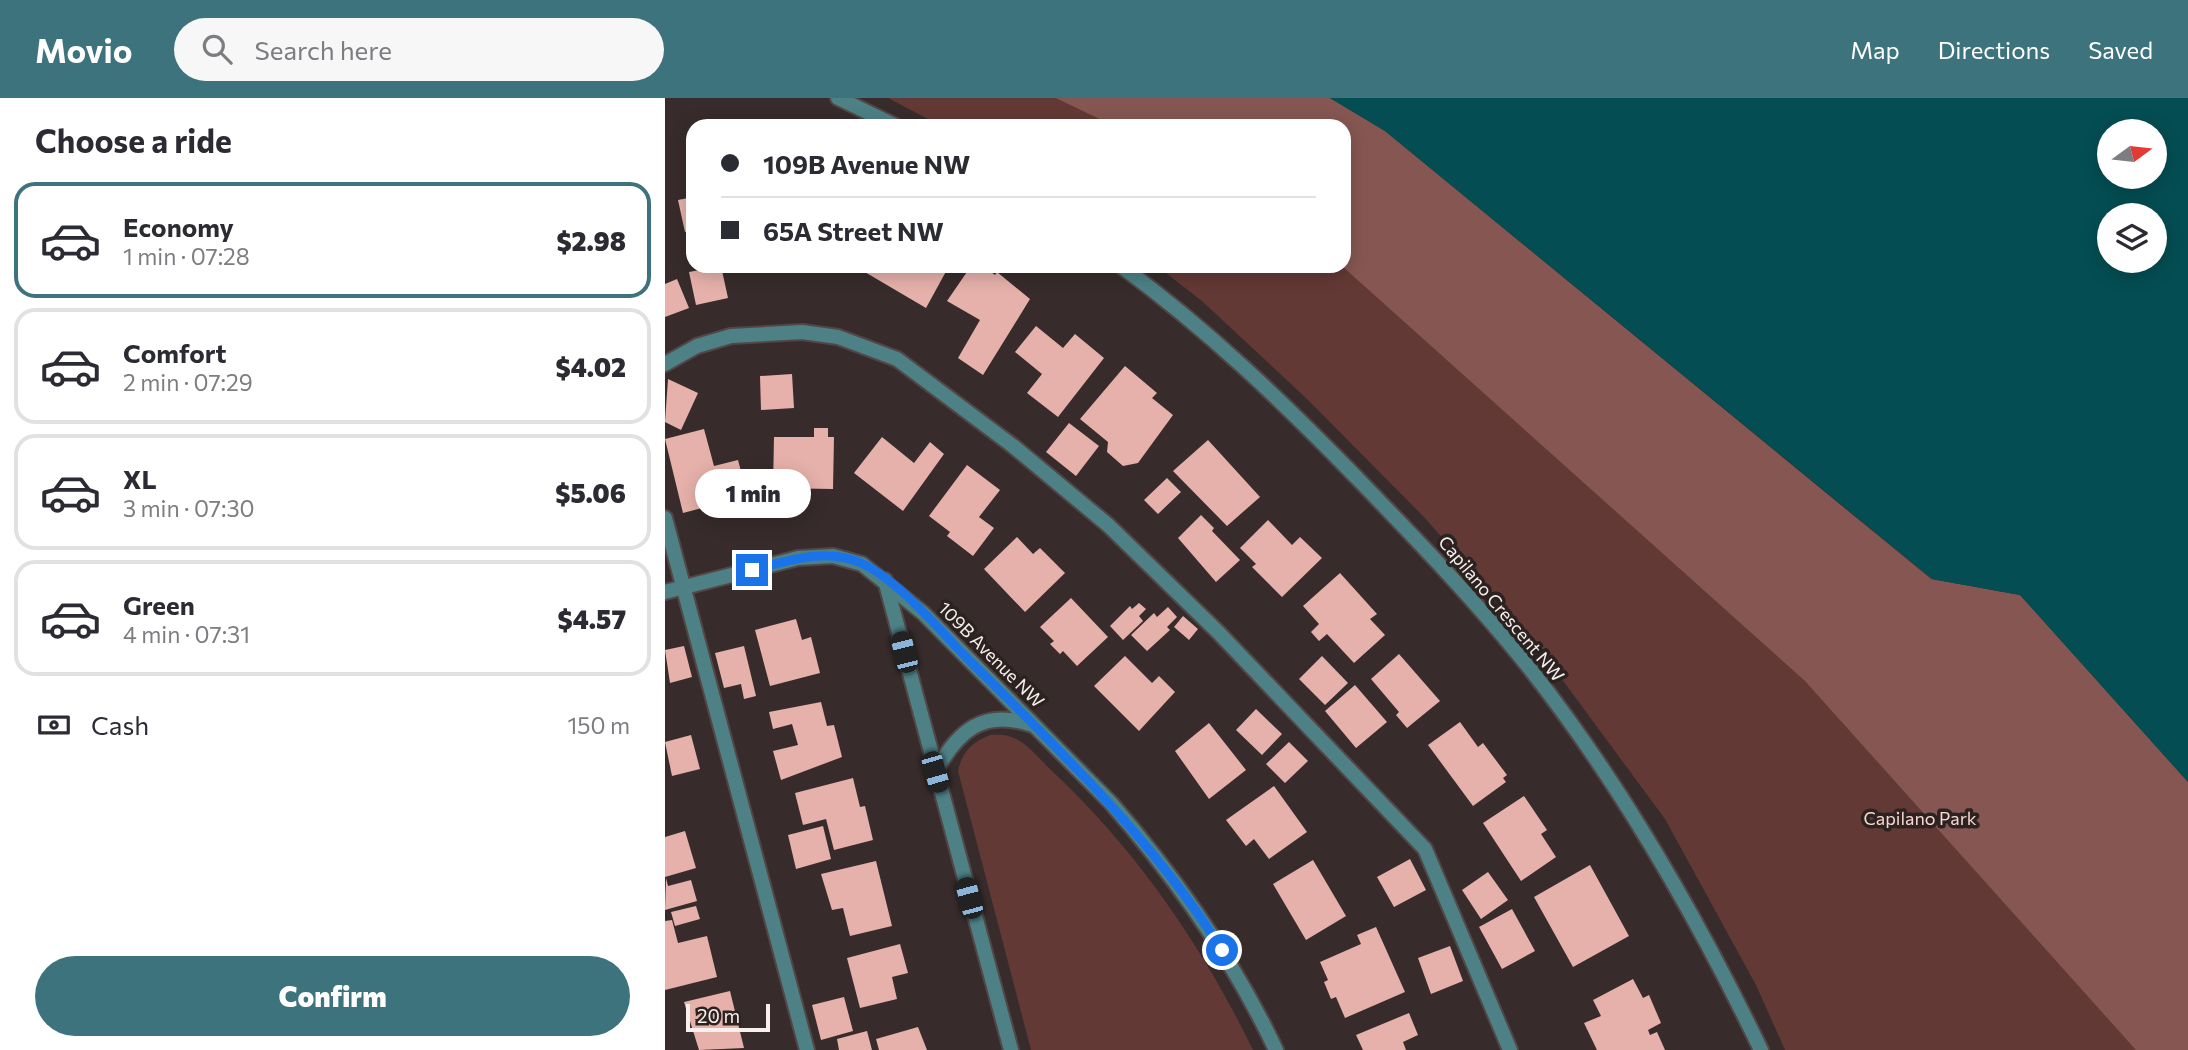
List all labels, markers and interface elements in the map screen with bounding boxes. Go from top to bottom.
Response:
search box [174,18,664,81]
text: Movio [35,29,132,70]
icon: search [198,30,236,68]
text: Search here [254,34,392,65]
text: Map [1850,35,1900,64]
text: Directions [1938,35,2050,64]
text: Saved [2088,35,2153,64]
north arrow [2097,119,2167,189]
map controls [2097,119,2167,273]
text: Choose a ride [35,120,232,160]
text: 109B Avenue NW [763,148,970,179]
button: layers [2097,203,2167,273]
icon: car [39,209,102,272]
text: Economy [123,211,234,242]
text: 65A Street NW [763,215,944,246]
text: $2.98 [556,225,626,256]
text: 1 min · 07:28 [123,242,250,270]
icon: car [39,335,102,398]
text: Comfort [123,337,226,368]
text: $4.02 [556,351,626,382]
text: 2 min · 07:29 [123,368,253,396]
icon: car [39,461,102,524]
text: XL [123,463,157,494]
callout: 1 min [694,468,810,518]
text: $5.06 [555,477,626,508]
text: 1 min [725,479,781,507]
text: 3 min · 07:30 [123,494,255,522]
street label: Capilano Crescent NW [1434,531,1569,686]
route end [736,554,768,586]
icon: car [39,587,102,650]
text: Green [123,589,195,620]
street label: 109B Avenue NW [934,597,1049,712]
text: $4.57 [558,603,626,634]
text: 4 min · 07:31 [123,620,250,648]
car [889,629,920,675]
icon: cash [35,706,73,744]
text: Cash [91,709,149,740]
text: 150 m [567,711,630,739]
car [920,749,951,795]
park label: Capilano Park [1863,807,1977,829]
car [954,875,985,921]
route start [1206,934,1238,966]
button: Confirm [35,956,630,1036]
scale bar [686,1001,770,1033]
text: 20 m [697,1004,740,1027]

